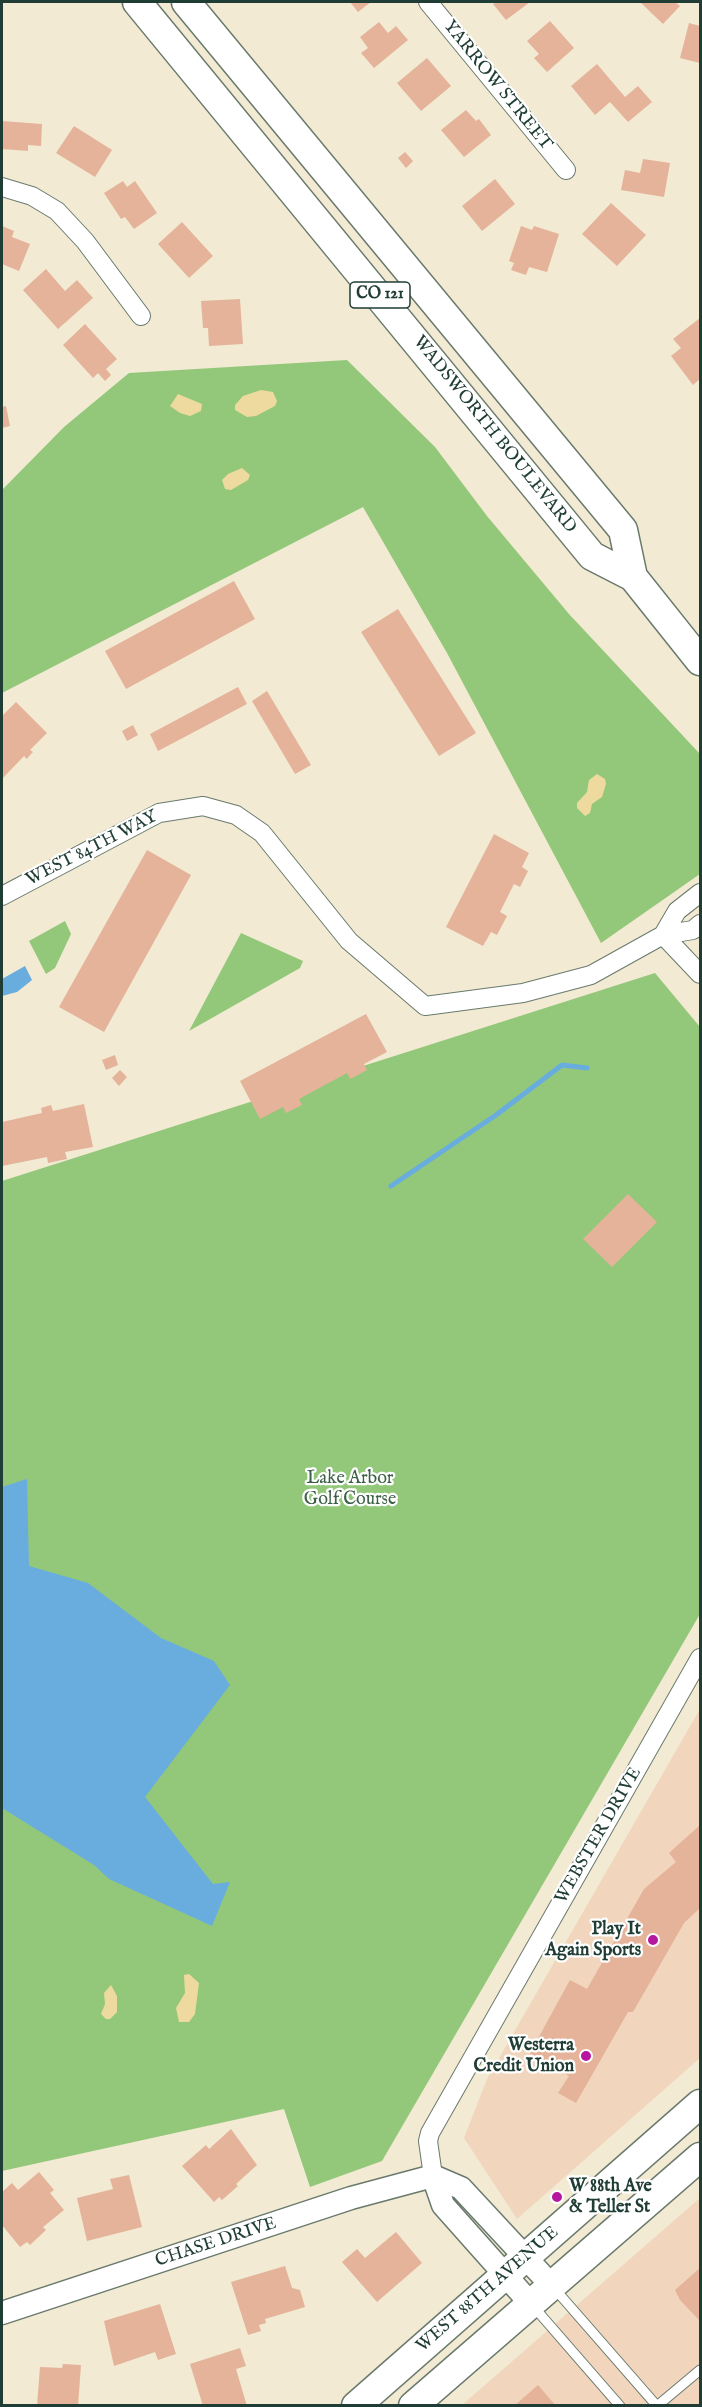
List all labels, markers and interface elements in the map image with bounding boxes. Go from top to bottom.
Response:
street label: YARROW STREET [438,17,556,155]
road number: CO 121 [350,282,410,308]
street label: WADSWORTH BOULEVARD [408,332,580,538]
street label: WEST 84TH WAY [23,807,161,891]
park label: Lake Arbor Golf Course [304,1468,396,1510]
street label: WEBSTER DRIVE [551,1764,647,1908]
place label: Play It Again Sports [545,1919,641,1962]
marker: Play It Again Sports [646,1933,660,1947]
place label: Westerra Credit Union [474,2035,574,2078]
marker: Westerra Credit Union [579,2049,593,2063]
place label: W 88th Ave & Teller St [569,2176,652,2218]
marker: W 88th Ave & Teller St [550,2190,564,2204]
street label: CHASE DRIVE [153,2213,279,2273]
street label: WEST 88TH AVENUE [412,2222,564,2358]

